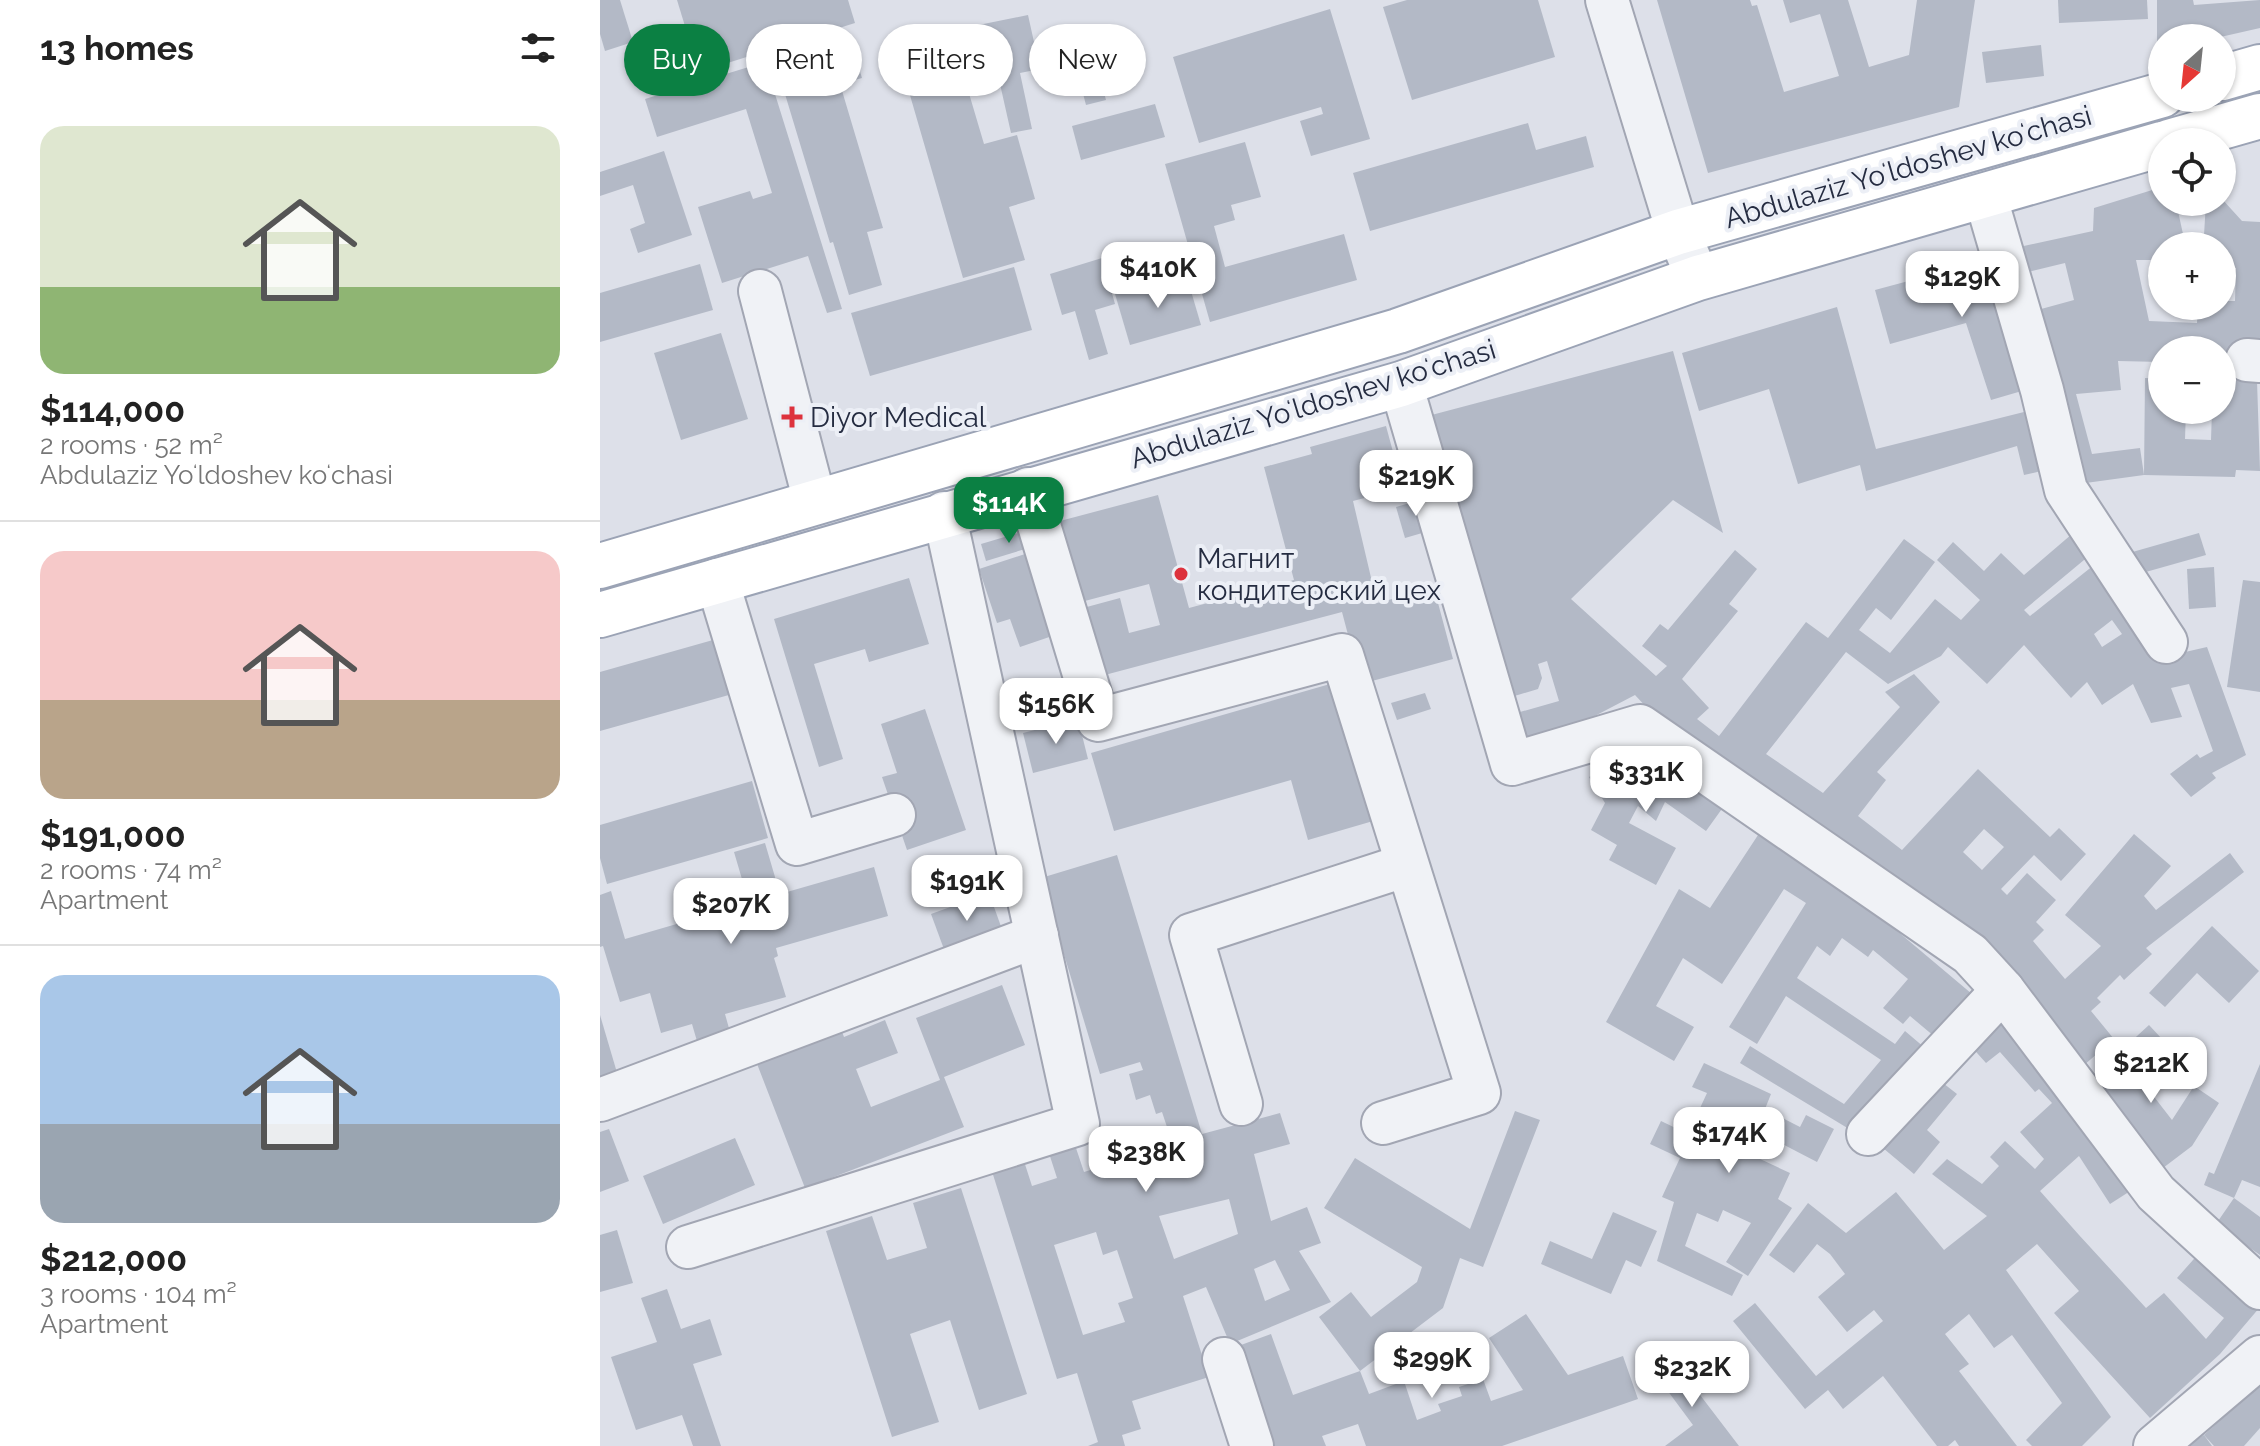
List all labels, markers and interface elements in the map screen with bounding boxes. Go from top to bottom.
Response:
chip: Buy [624,24,730,96]
chip: Rent [746,24,862,96]
chip: Filters [878,24,1013,96]
chip: New [1029,24,1146,96]
north arrow [2148,24,2236,112]
map controls [2148,24,2236,424]
icon: filters [516,26,560,70]
text: 13 homes [40,28,194,68]
street label: Abdulaziz Yoʻldoshev koʻchasi [1721,99,2095,235]
button: locate [2148,128,2236,216]
icon: home [228,178,372,322]
button: + [2148,232,2236,320]
pin: $410K [1102,242,1214,310]
pin: $129K [1906,251,2018,319]
text: $410K [1119,253,1197,283]
text: $129K [1924,262,2000,292]
street label: Abdulaziz Yoʻldoshev koʻchasi [1126,333,1500,475]
button: − [2148,336,2236,424]
text: $114,000 [40,390,185,430]
place label: Diyor Medical [810,401,987,434]
marker: Diyor Medical [781,406,803,428]
text: 2 rooms · 52 m² [40,430,223,460]
pin: $219K [1360,450,1472,518]
text: Abdulaziz Yoʻldoshev koʻchasi [40,460,393,490]
text: $219K [1378,461,1454,491]
pin: $114K [953,477,1065,545]
text: $114K [972,488,1046,518]
place label: Магнит кондитерский цех [1197,542,1441,607]
marker: Магнит кондитерский цех [1172,565,1190,583]
icon: home [228,603,372,747]
pin: $156K [1000,678,1112,746]
text: $156K [1018,689,1094,719]
pin: $331K [1590,746,1702,814]
text: $331K [1608,757,1684,787]
text: $191,000 [40,815,186,855]
text: 2 rooms · 74 m² [40,855,222,885]
pin: $191K [911,855,1023,923]
text: $191K [930,866,1004,896]
pin: $207K [675,878,787,946]
text: Apartment [40,885,169,915]
text: $207K [691,889,771,919]
icon: home [228,1027,372,1171]
pin: $212K [2095,1037,2207,1105]
text: $212K [2113,1048,2189,1078]
pin: $174K [1673,1107,1785,1175]
text: $174K [1691,1118,1767,1148]
pin: $238K [1090,1126,1202,1194]
text: $238K [1107,1137,1185,1167]
text: $212,000 [40,1239,187,1279]
text: 3 rooms · 104 m² [40,1279,237,1309]
text: Apartment [40,1309,169,1339]
pin: $299K [1376,1332,1488,1400]
pin: $232K [1636,1341,1748,1409]
text: $299K [1392,1343,1472,1373]
text: $232K [1653,1352,1731,1382]

